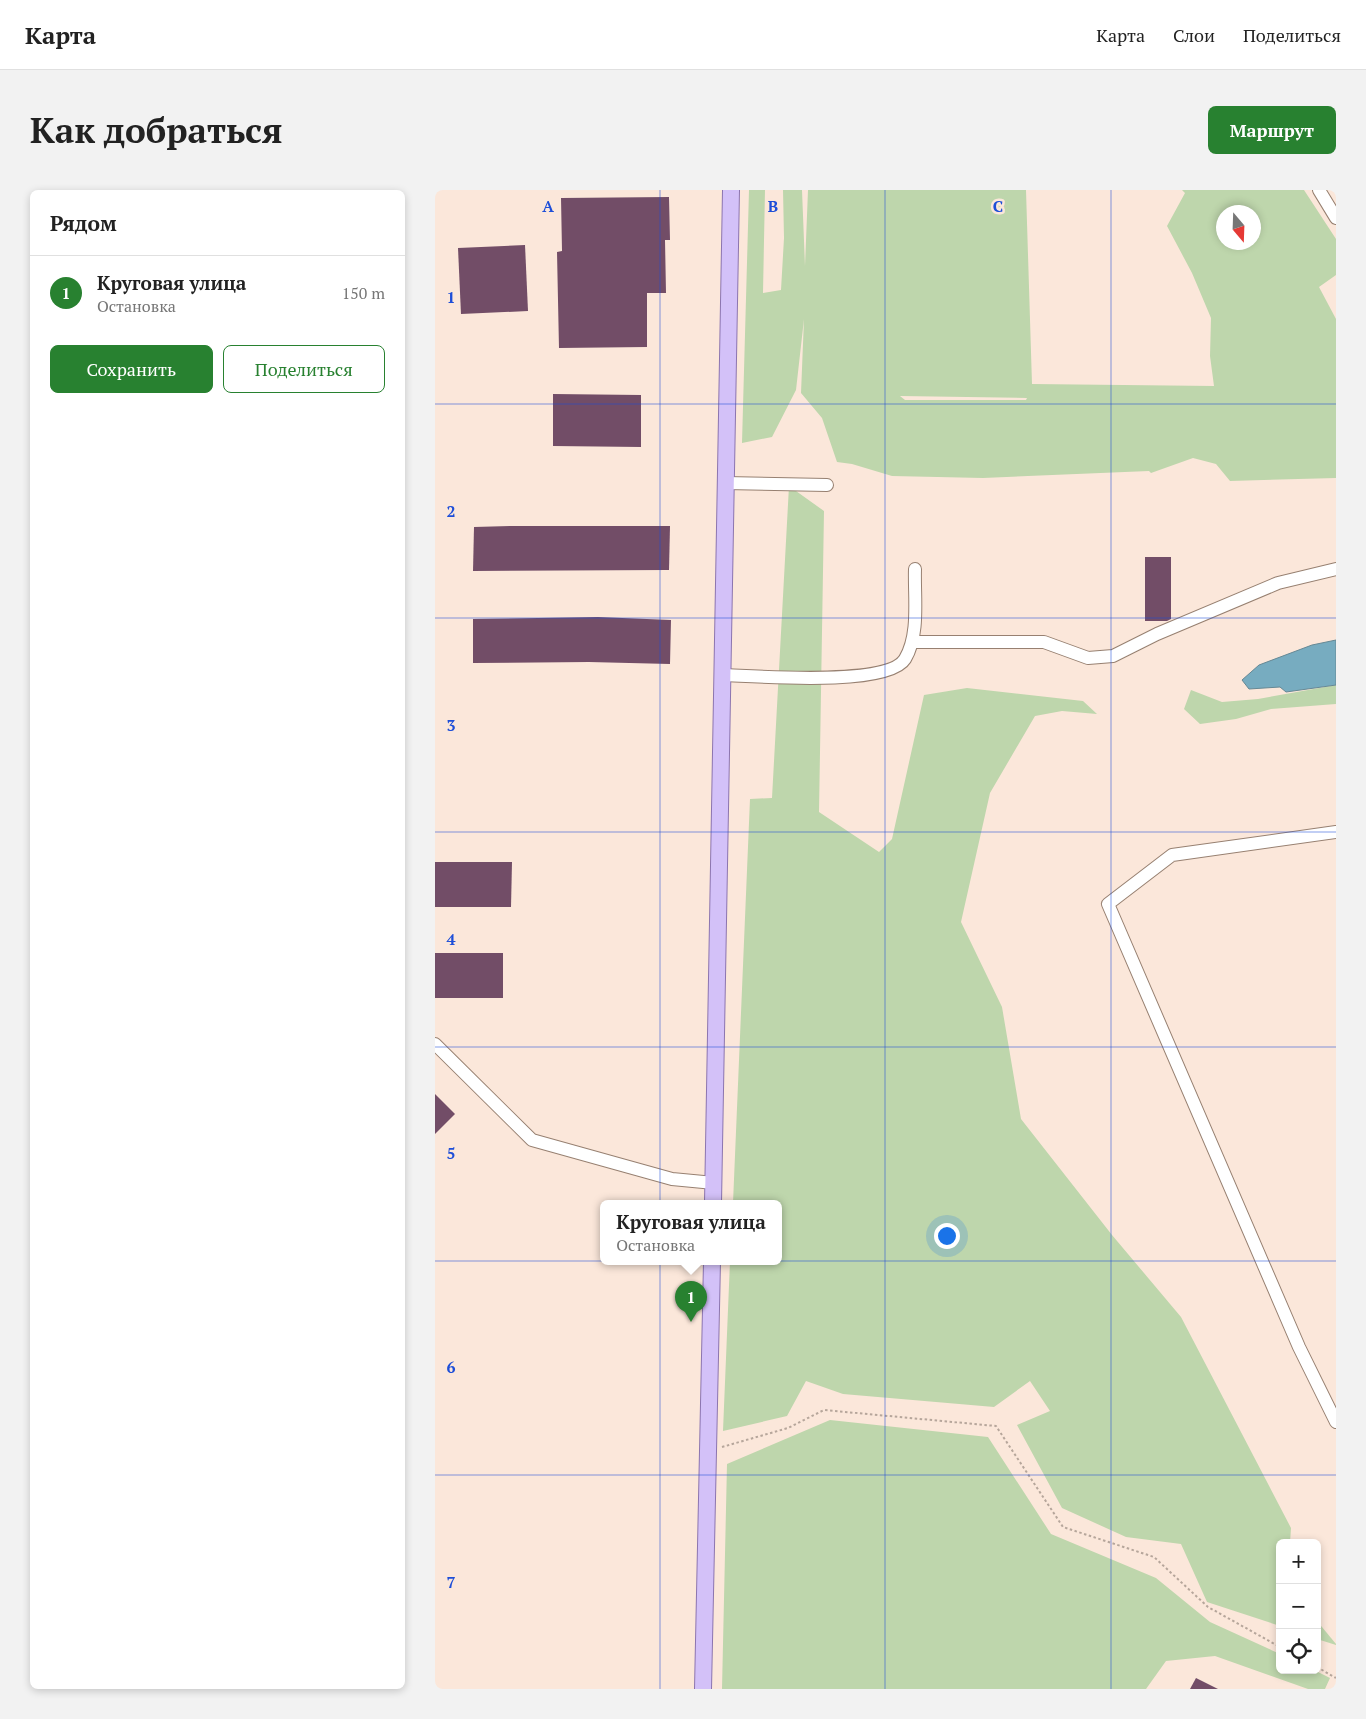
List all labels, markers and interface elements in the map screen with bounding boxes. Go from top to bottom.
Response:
text: Карта [25,19,96,51]
text: Карта [1096,23,1145,47]
text: Слои [1173,23,1215,47]
text: Поделиться [1243,23,1341,47]
button: Маршрут [1208,106,1336,154]
text: Как добраться [30,107,283,153]
text: A [542,195,554,217]
text: B [768,195,778,217]
text: C [993,195,1003,217]
north arrow [1216,205,1261,250]
text: Рядом [50,209,117,237]
text: Круговая улица [97,270,246,295]
text: 1 [61,282,71,304]
text: 150 m [342,282,385,304]
text: 1 [446,286,456,308]
text: Остановка [97,295,176,317]
button: Сохранить [50,345,213,393]
button: Поделиться [223,345,385,393]
text: 2 [446,500,456,522]
text: 3 [446,714,456,736]
text: 4 [446,928,456,950]
text: 5 [446,1142,456,1164]
popup [600,1200,782,1265]
text: Круговая улица [616,1209,766,1234]
your location [934,1223,960,1249]
text: Остановка [616,1234,695,1256]
pin: 1 [675,1281,707,1322]
text: 6 [446,1356,456,1378]
map controls [1276,1539,1321,1674]
button: + [1276,1539,1321,1584]
text: 7 [446,1571,456,1593]
button: − [1276,1584,1321,1629]
button: locate [1276,1629,1321,1674]

